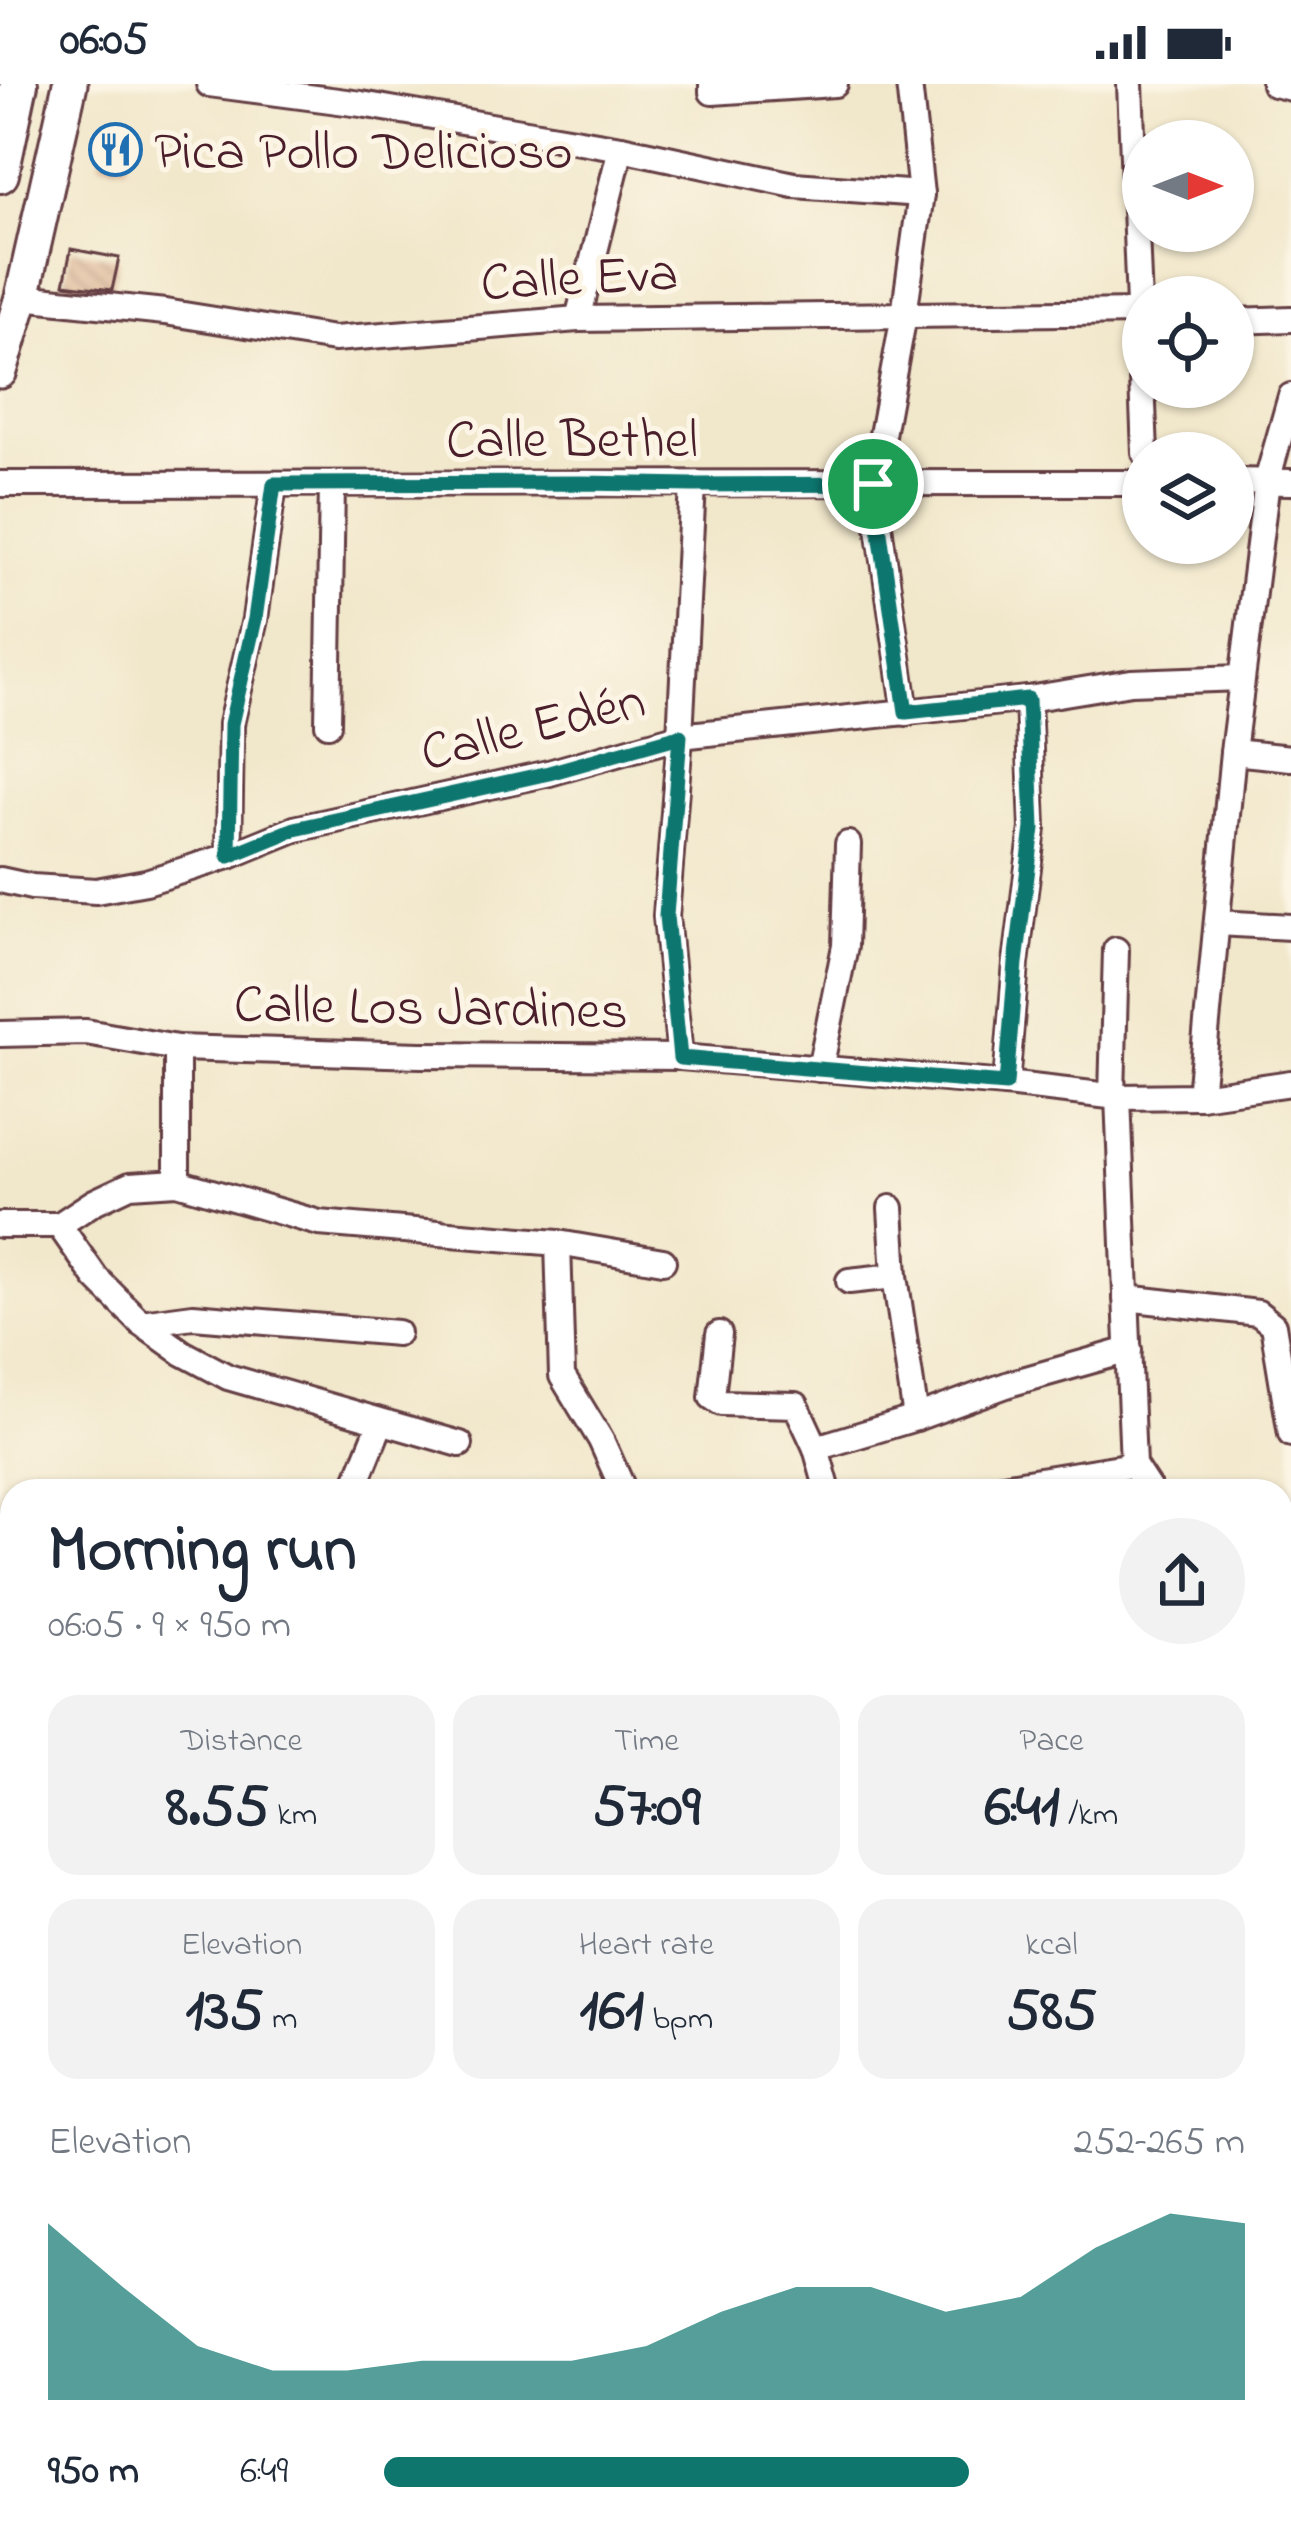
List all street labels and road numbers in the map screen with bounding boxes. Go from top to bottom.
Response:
street label: Calle Eva [479,237,680,325]
street label: Calle Bethel [446,404,698,482]
street label: Calle Edén [413,664,654,795]
street label: Calle Los Jardines [233,969,629,1053]

